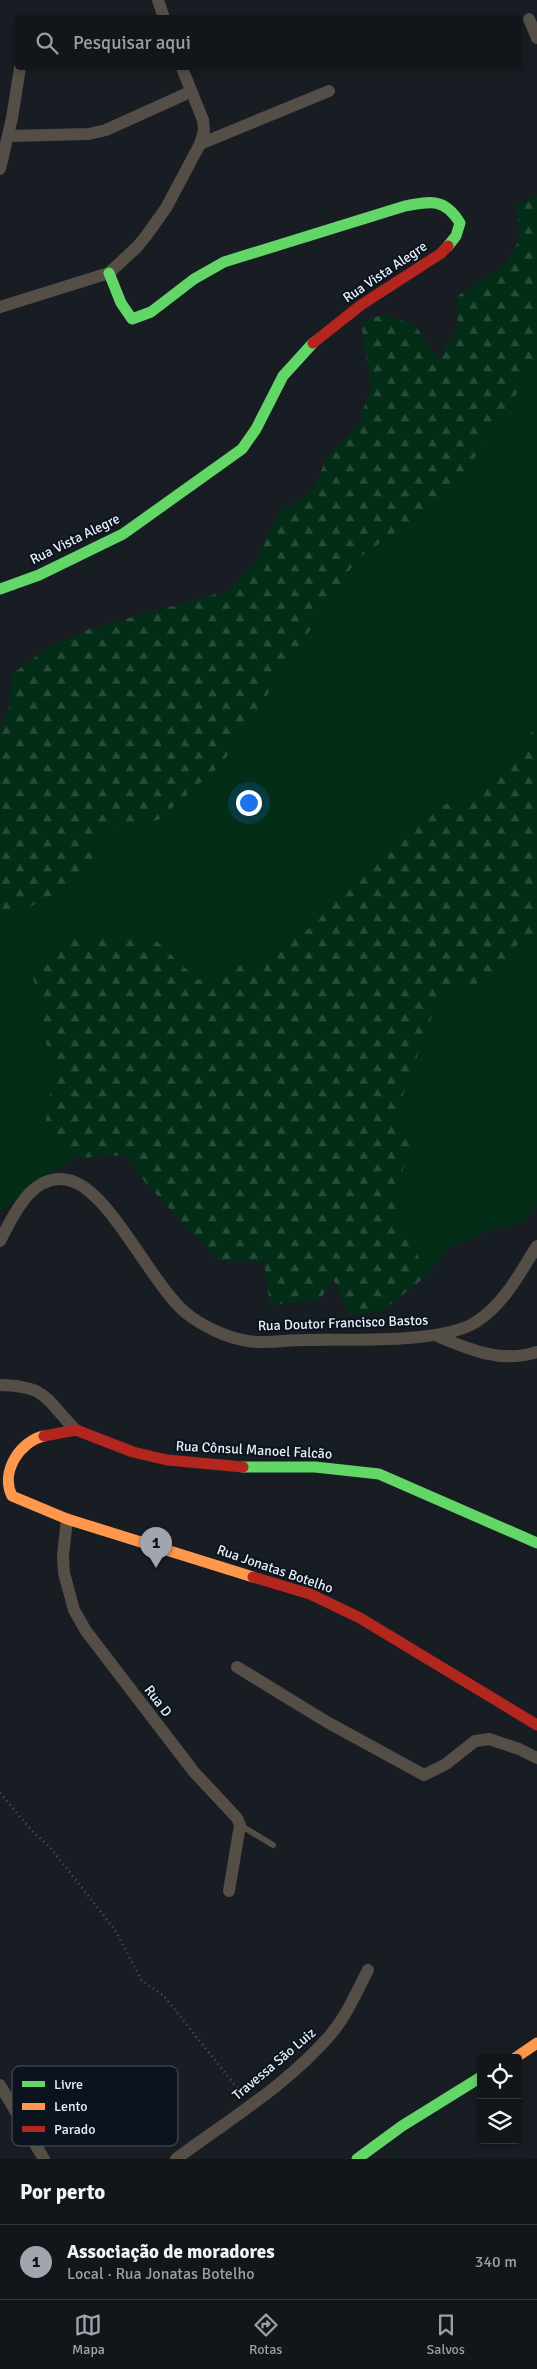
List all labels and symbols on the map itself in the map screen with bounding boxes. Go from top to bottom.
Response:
street label: Rua Vista Alegre [340,238,430,306]
street label: Rua Vista Alegre [27,510,123,568]
your location [236,790,262,816]
street label: Rua Doutor Francisco Bastos [258,1312,428,1334]
street label: Rua Cônsul Manoel Falcão [175,1437,333,1463]
pin: 1 [140,1527,172,1568]
street label: Rua Jonatas Botelho [215,1541,335,1597]
street label: Rua D [141,1682,175,1720]
street label: Travessa São Luiz [229,2024,319,2104]
legend [12,2066,178,2146]
text: Livre [54,2076,83,2093]
text: Lento [54,2098,88,2115]
text: Parado [54,2121,96,2138]

